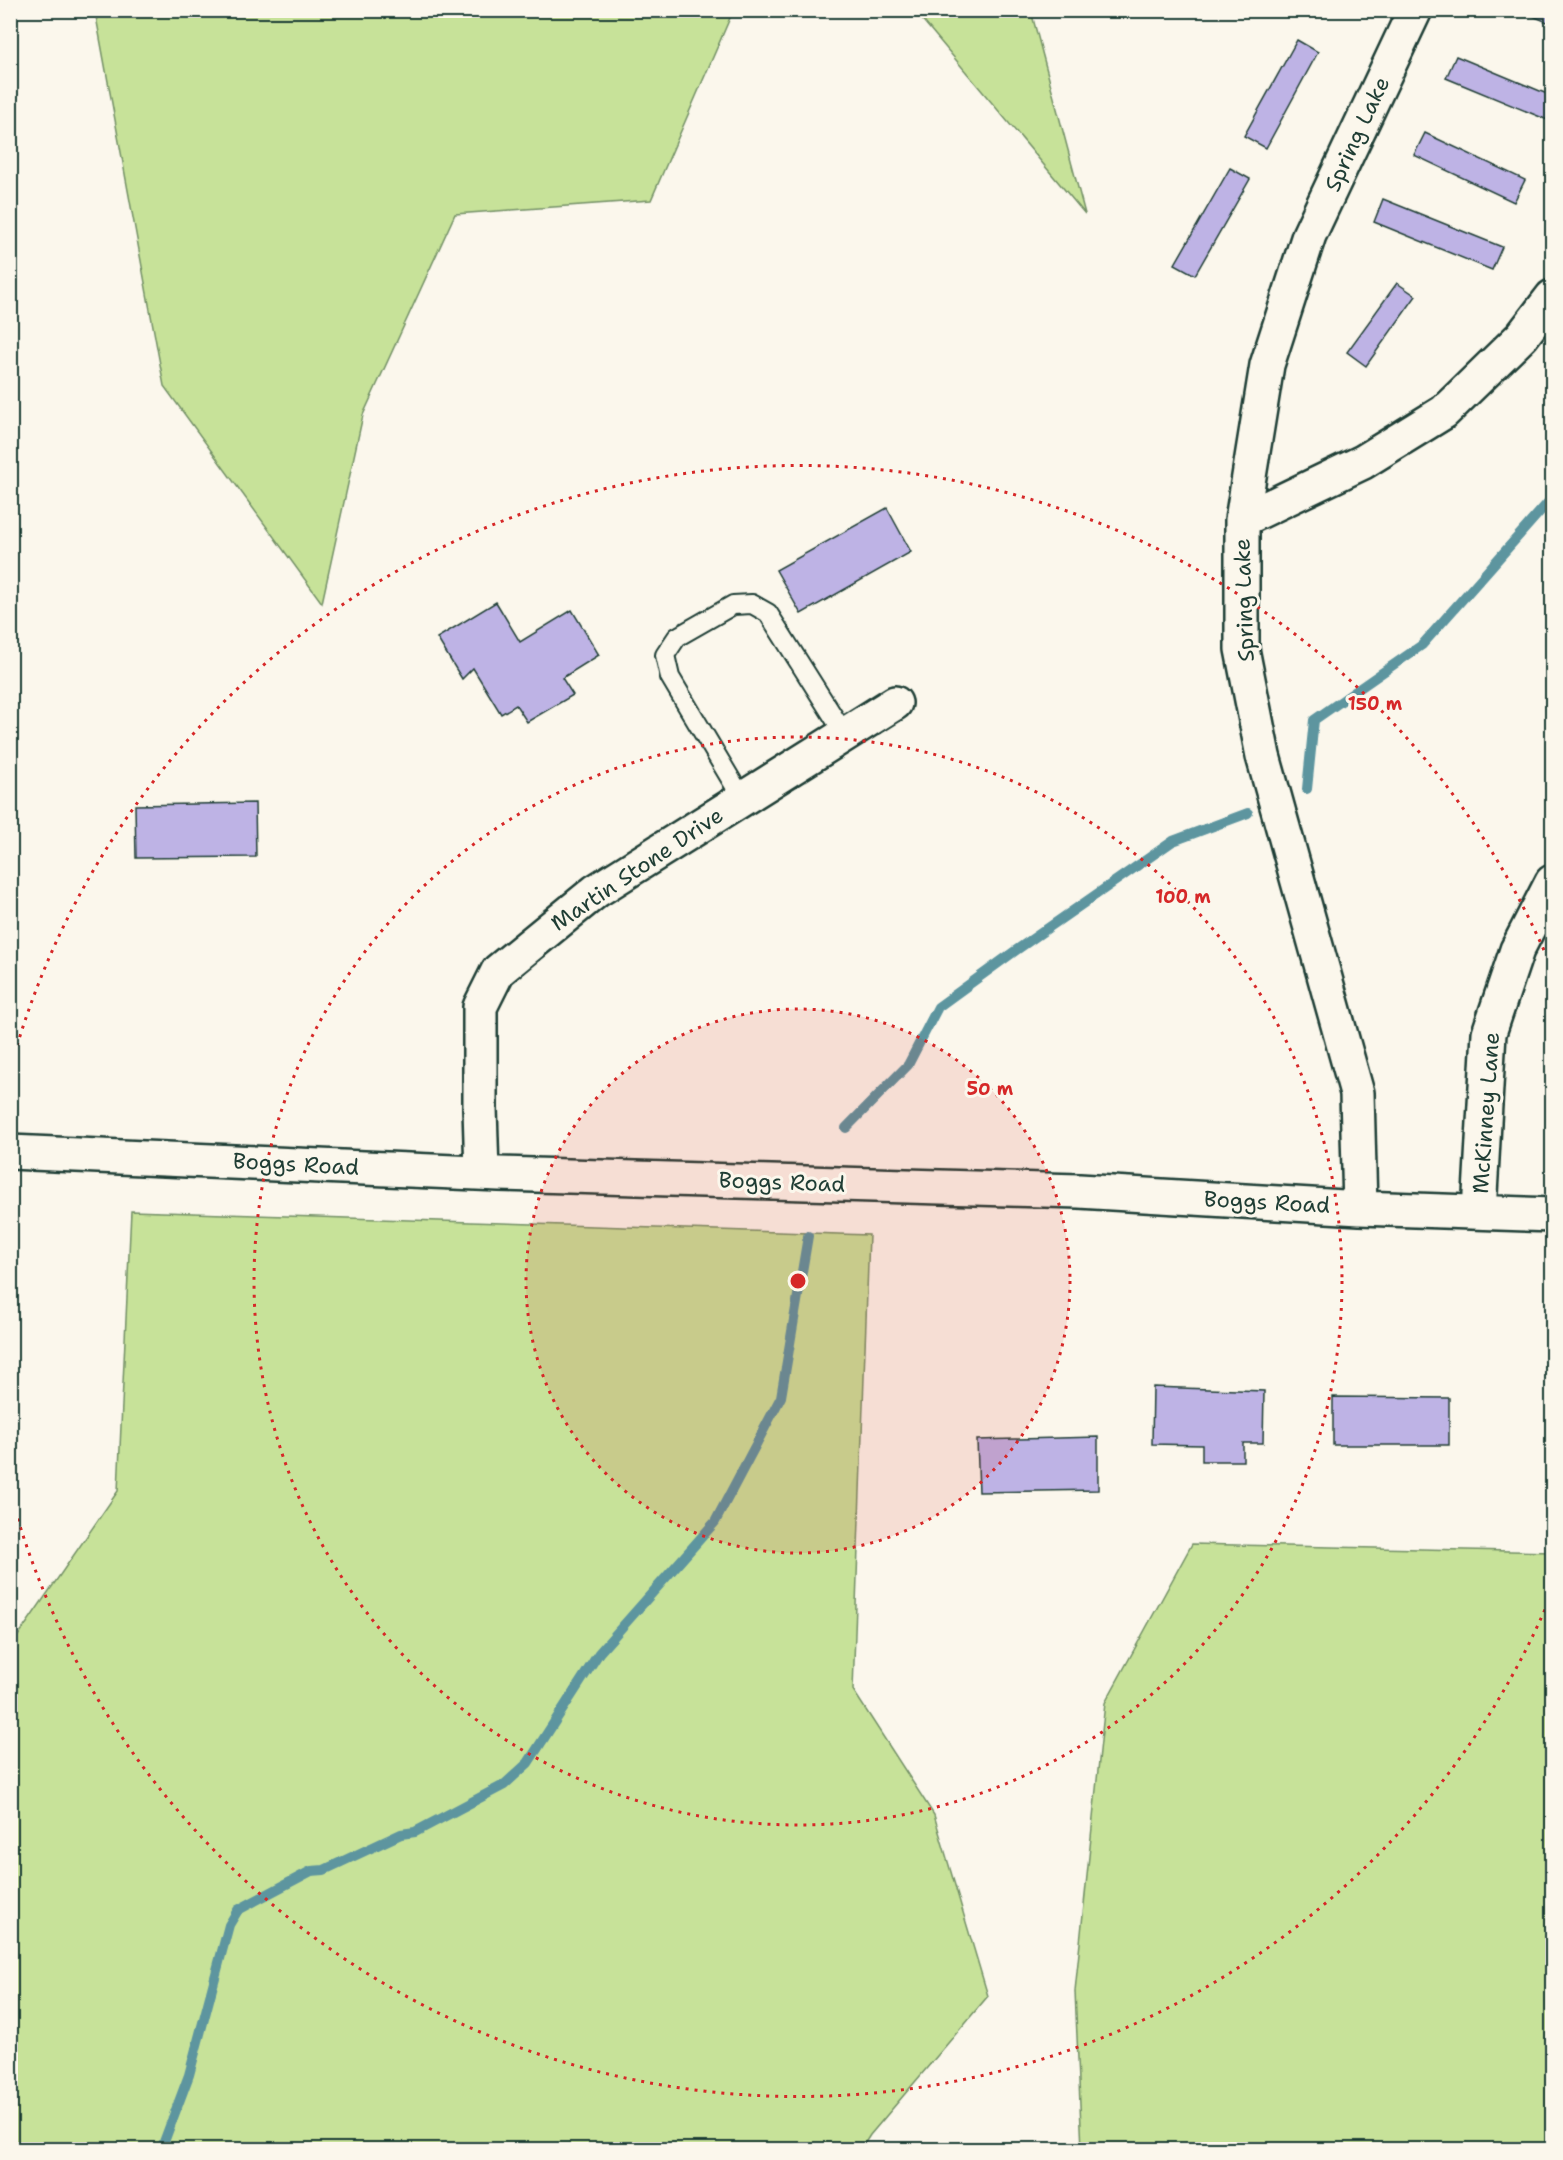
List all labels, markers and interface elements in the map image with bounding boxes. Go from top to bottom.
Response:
street label: Spring Lake [1318,72,1396,196]
street label: Spring Lake [1227,538,1261,662]
text: 150 m [1348,692,1403,716]
street label: Martin Stone Drive [545,801,729,937]
text: 100 m [1155,885,1211,909]
street label: McKinney Lane [1466,1031,1506,1195]
text: 50 m [967,1077,1014,1101]
street label: Boggs Road [232,1146,360,1182]
street label: Boggs Road [718,1165,846,1199]
street label: Boggs Road [1203,1184,1331,1220]
centre of rings [788,1271,808,1291]

